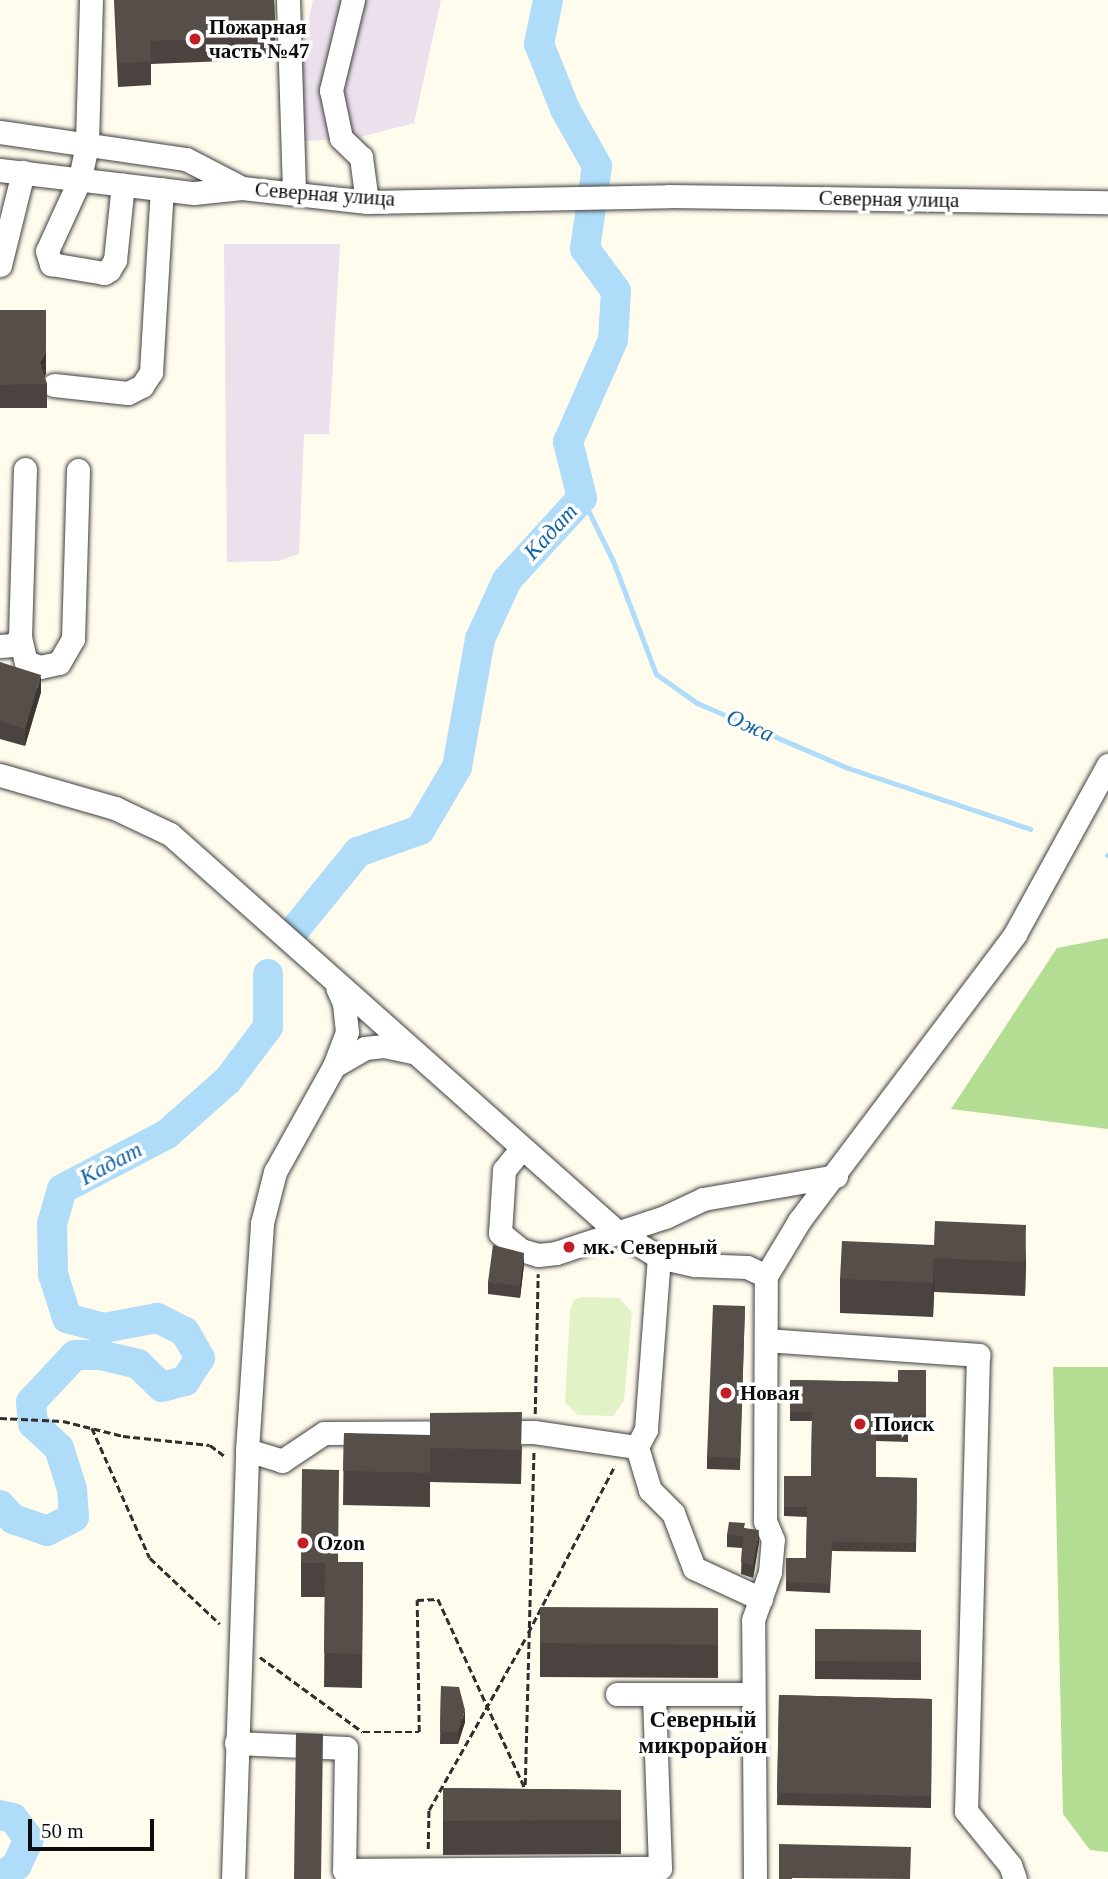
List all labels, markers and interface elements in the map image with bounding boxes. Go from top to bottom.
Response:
place label: Пожарная часть №47 [209,14,309,64]
marker: Пожарная часть №47 [187,31,203,47]
street label: Северная улица [254,177,396,211]
street label: Северная улица [819,185,959,213]
water label: Кадат [518,498,584,566]
water label: Ожа [722,703,778,749]
water label: Кадат [75,1136,147,1192]
place label: мк. Северный [583,1234,718,1260]
marker: мк. Северный [561,1239,577,1255]
place label: Новая [740,1380,800,1406]
marker: Новая [718,1385,734,1401]
place label: Поиск [874,1411,934,1437]
marker: Поиск [852,1416,868,1432]
place label: Ozon [317,1530,365,1556]
marker: Ozon [295,1535,311,1551]
district label: Северный микрорайон [639,1706,767,1760]
scale bar [32,1806,158,1850]
text: 50 m [41,1819,84,1843]

